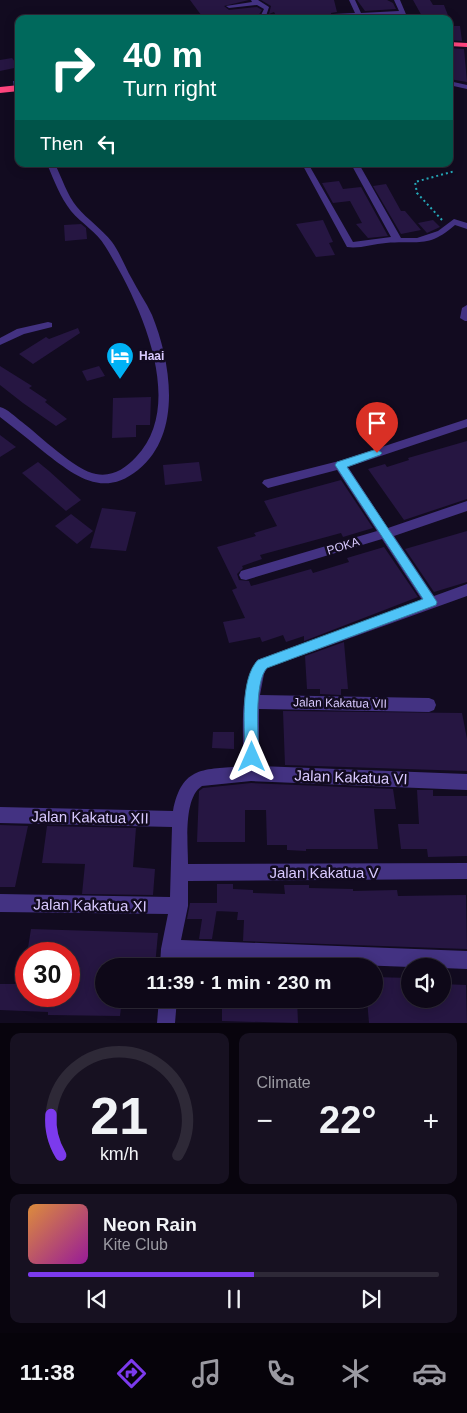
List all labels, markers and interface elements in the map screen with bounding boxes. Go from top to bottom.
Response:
icon: right [40,35,105,100]
text: 40 m [123,35,203,74]
text: Turn right [123,76,216,101]
icon: left [93,130,121,158]
text: Then [40,133,83,154]
hotel icon: Haai [105,341,135,380]
place label: Haai [139,349,164,363]
pin [356,402,398,453]
icon: arrive [363,409,391,437]
street label: POKA [325,534,361,558]
street label: Jalan Kakatua VII [293,695,387,711]
position arrow [225,730,277,782]
street label: Jalan Kakatua VI [294,767,408,787]
street label: Jalan Kakatua XII [31,807,149,827]
street label: Jalan Kakatua V [269,864,379,881]
street label: Jalan Kakatua XI [33,896,147,914]
speed limit sign: 30 [15,942,80,1007]
map controls [401,958,451,1008]
button: sound [401,958,451,1008]
text: 11:39 · 1 min · 230 m [147,972,331,993]
text: Climate [257,1074,311,1091]
text: 21 [90,1087,148,1145]
text: 22° [319,1099,376,1141]
text: − [257,1105,273,1136]
text: + [423,1105,439,1136]
text: km/h [100,1144,139,1164]
text: Neon Rain [103,1214,197,1235]
text: Kite Club [103,1236,168,1253]
icon: previous [83,1285,111,1313]
icon: pause [220,1285,248,1313]
icon: next [357,1285,385,1313]
icon: directions [114,1356,149,1391]
icon: music [189,1356,224,1391]
icon: phone [263,1356,298,1391]
icon: climate [338,1356,373,1391]
icon: car [412,1356,447,1391]
text: 11:38 [20,1360,75,1385]

